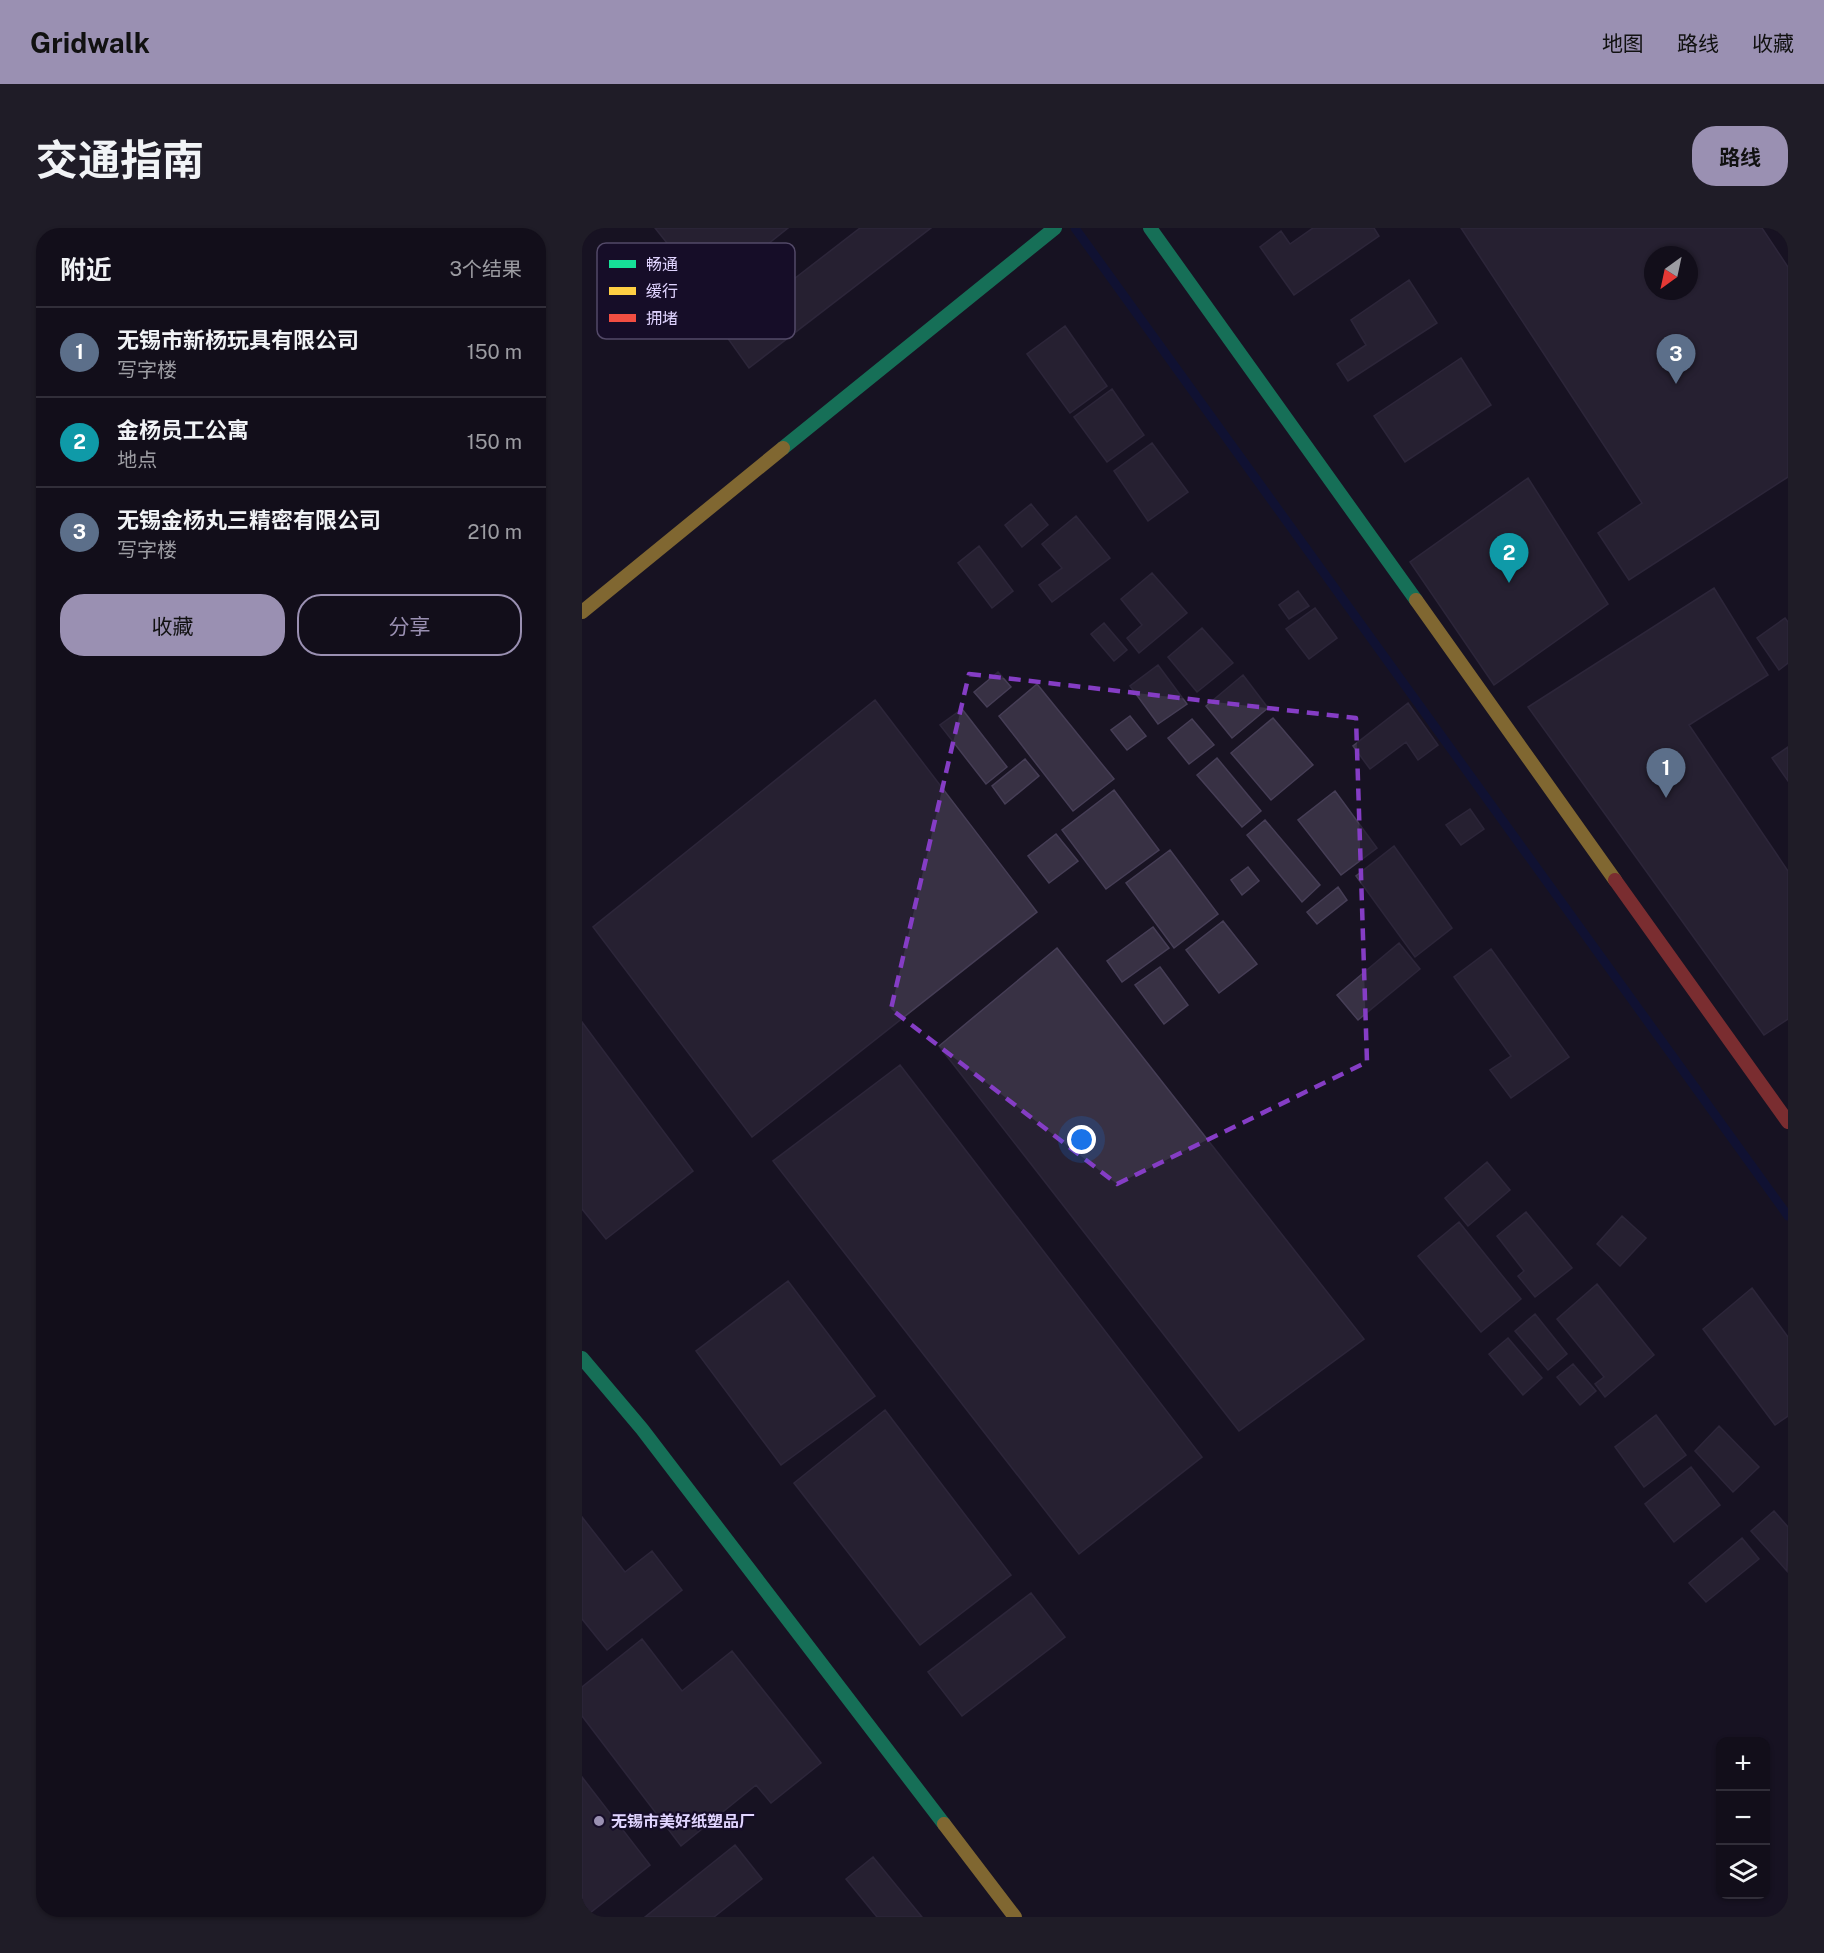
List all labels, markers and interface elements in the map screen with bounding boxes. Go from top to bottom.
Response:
text: Gridwalk [30,26,150,59]
text: 地图 [1602,31,1644,56]
text: 路线 [1677,31,1719,56]
text: 收藏 [1752,31,1794,56]
button: 路线 [1692,126,1788,186]
text: 交通指南 [36,135,204,184]
legend [597,243,795,339]
north arrow [1644,246,1698,300]
text: 附近 [60,254,112,285]
text: 畅通 [646,255,678,274]
text: 3个结果 [449,257,522,281]
text: 缓行 [646,282,678,301]
text: 拥堵 [646,309,678,328]
text: 无锡市新杨玩具有限公司 [117,327,359,353]
pin: 3 [1656,334,1696,384]
text: 1 [75,340,84,364]
text: 150 m [467,340,522,364]
text: 写字楼 [117,358,177,382]
text: 金杨员工公寓 [117,417,249,443]
text: 2 [73,430,86,454]
text: 150 m [467,430,522,454]
text: 地点 [117,448,157,472]
text: 无锡金杨丸三精密有限公司 [117,507,381,533]
text: 3 [73,520,86,544]
text: 210 m [468,520,522,544]
pin: 2 [1490,534,1528,583]
text: 写字楼 [117,538,177,562]
button: 收藏 [60,594,285,656]
button: 分享 [297,594,522,656]
pin: 1 [1646,748,1686,798]
your location [1067,1125,1096,1154]
map controls [1716,1737,1770,1899]
button: + [1716,1737,1770,1791]
button: − [1716,1791,1770,1845]
place label: 无锡市美好纸塑品厂 [611,1812,755,1831]
marker: 无锡市美好纸塑品厂 [592,1814,606,1828]
button: layers [1716,1845,1770,1899]

